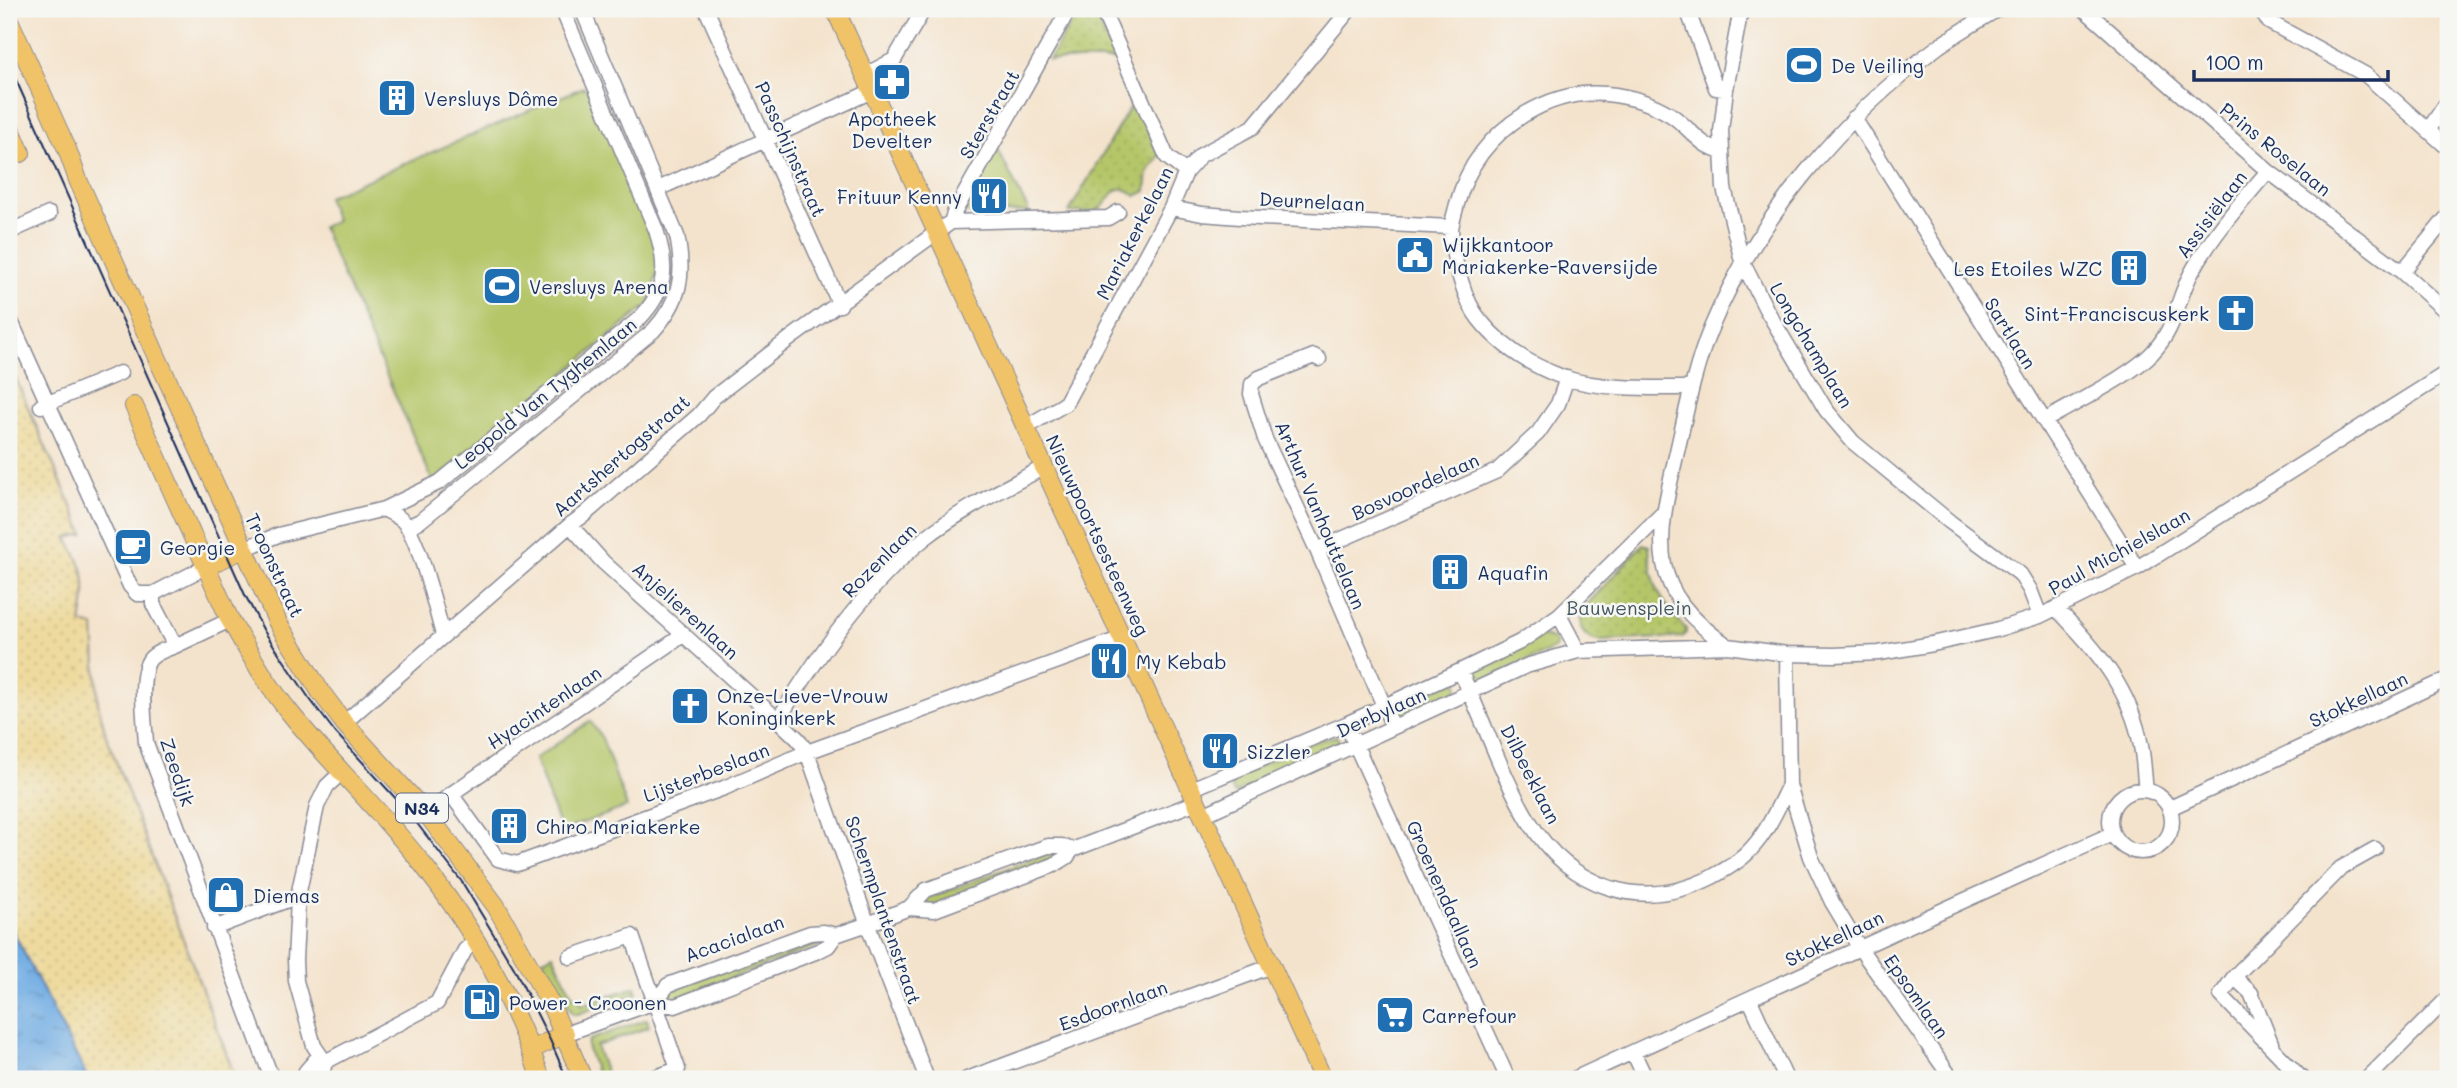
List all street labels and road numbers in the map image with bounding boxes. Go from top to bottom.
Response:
street label: Sterstraat [953,65,1025,163]
street label: Passchijnstraat [750,77,832,221]
street label: Prins Roselaan [2215,96,2337,202]
street label: Mariakerkelaan [1090,162,1178,304]
street label: Assisiëlaan [2170,165,2252,263]
street label: Deurnelaan [1258,186,1366,216]
street label: Longchamplaan [1765,278,1859,412]
street label: Sartlaan [1979,293,2043,373]
street label: Leopold Van Tyghemlaan [449,312,641,474]
street label: Aartshertogstraat [547,389,695,521]
street label: Arthur Vanhouttelaan [1270,417,1372,613]
street label: Nieuwpoortsesteenweg [1040,430,1156,640]
street label: Bosvoordelaan [1347,447,1483,525]
street label: Paul Michielslaan [2044,502,2194,600]
street label: Troonstraat [240,509,310,621]
street label: Rozenlaan [836,517,922,603]
street label: Anjelierenlaan [627,556,745,664]
street label: Hyacintenlaan [482,660,606,754]
street label: Stokkellaan [2305,665,2411,733]
street label: Derbylaan [1332,681,1430,743]
street label: Dilbeeklaan [1495,720,1567,828]
street label: Zeedijk [155,735,201,809]
street label: Lijsterbeslaan [639,736,773,808]
road number: N34 [396,794,448,822]
street label: Schermplantenstraat [840,812,928,1008]
street label: Groenendaallaan [1401,816,1489,972]
street label: Stokkellaan [1781,904,1887,972]
street label: Acacialaan [681,908,787,968]
street label: Epsomlaan [1879,949,1955,1043]
street label: Esdoornlaan [1055,974,1171,1036]

